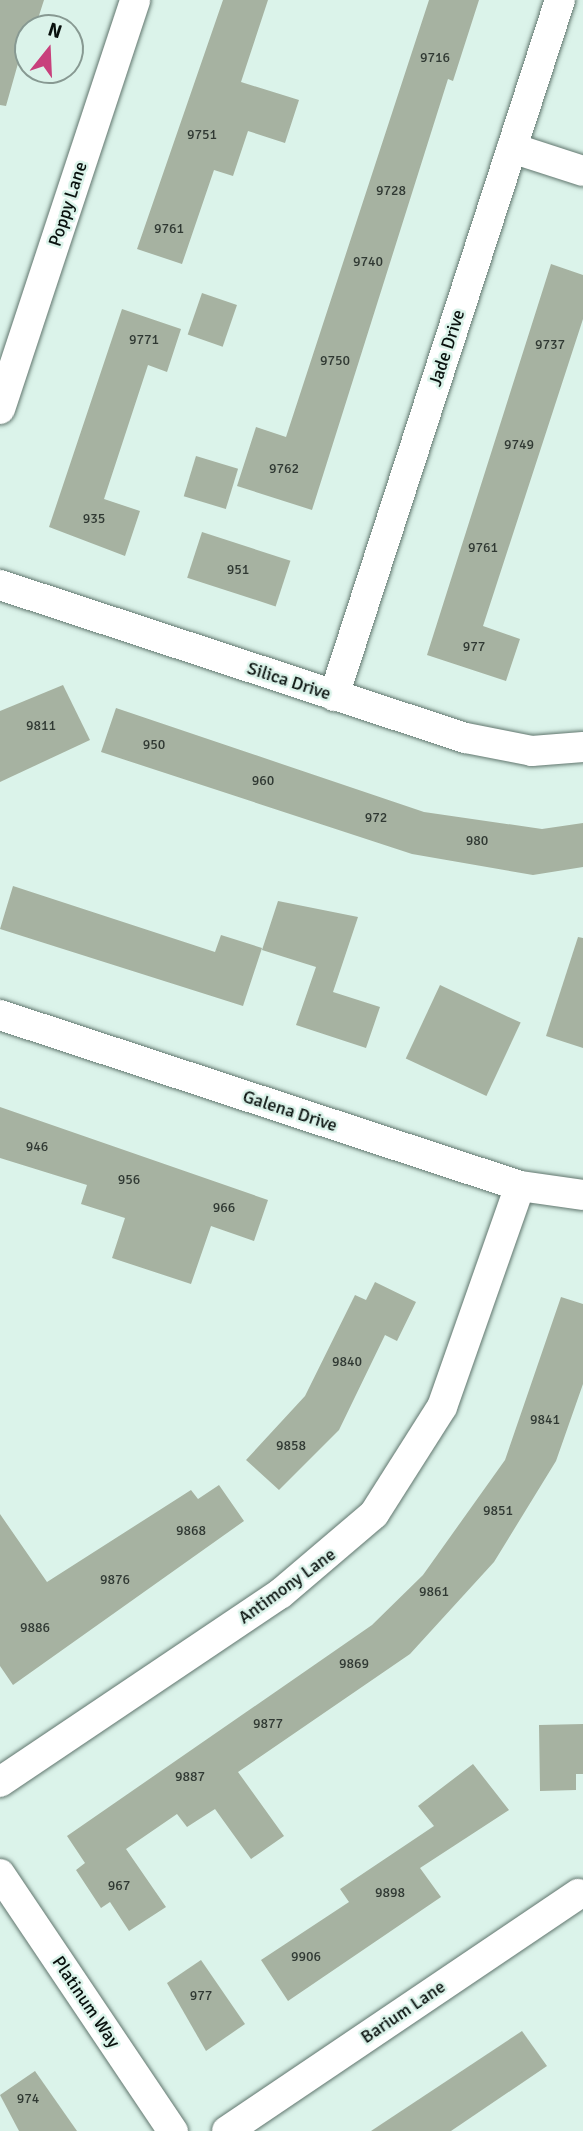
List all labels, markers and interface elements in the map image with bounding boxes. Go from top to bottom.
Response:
north arrow [14,14,84,84]
text: N [45,17,65,44]
house number: 9716 [420,50,450,66]
house number: 9751 [187,127,217,143]
street label: Poppy Lane [44,159,92,249]
house number: 9728 [376,183,406,199]
house number: 9761 [154,221,184,237]
house number: 9740 [353,254,383,270]
street label: Jade Drive [424,307,470,389]
house number: 9771 [129,332,159,348]
house number: 9737 [535,337,565,353]
house number: 9750 [320,353,350,369]
house number: 9749 [504,437,534,453]
house number: 9762 [269,461,299,477]
house number: 935 [83,511,105,527]
house number: 9761 [468,540,498,556]
house number: 951 [227,562,249,578]
house number: 977 [463,639,485,655]
street label: Silica Drive [244,657,334,705]
house number: 9811 [26,718,56,734]
house number: 950 [143,737,165,753]
house number: 960 [252,773,274,789]
house number: 972 [365,810,387,826]
house number: 980 [466,833,488,849]
street label: Galena Drive [240,1086,340,1136]
house number: 946 [26,1139,48,1155]
house number: 956 [118,1172,140,1188]
house number: 966 [213,1200,235,1216]
house number: 9840 [332,1354,362,1370]
house number: 9841 [530,1412,560,1428]
house number: 9858 [276,1438,306,1454]
house number: 9851 [483,1503,513,1519]
house number: 9868 [176,1523,206,1539]
street label: Antimony Lane [234,1543,340,1629]
house number: 9876 [100,1572,130,1588]
house number: 9861 [419,1584,449,1600]
house number: 9886 [20,1620,50,1636]
house number: 9869 [339,1656,369,1672]
house number: 9877 [253,1716,283,1732]
house number: 9887 [175,1769,205,1785]
house number: 967 [108,1878,130,1894]
house number: 9898 [375,1885,405,1901]
house number: 9906 [291,1949,321,1965]
street label: Platinum Way [47,1952,125,2052]
street label: Barium Lane [357,1976,449,2048]
house number: 977 [190,1988,212,2004]
house number: 974 [17,2091,39,2107]

